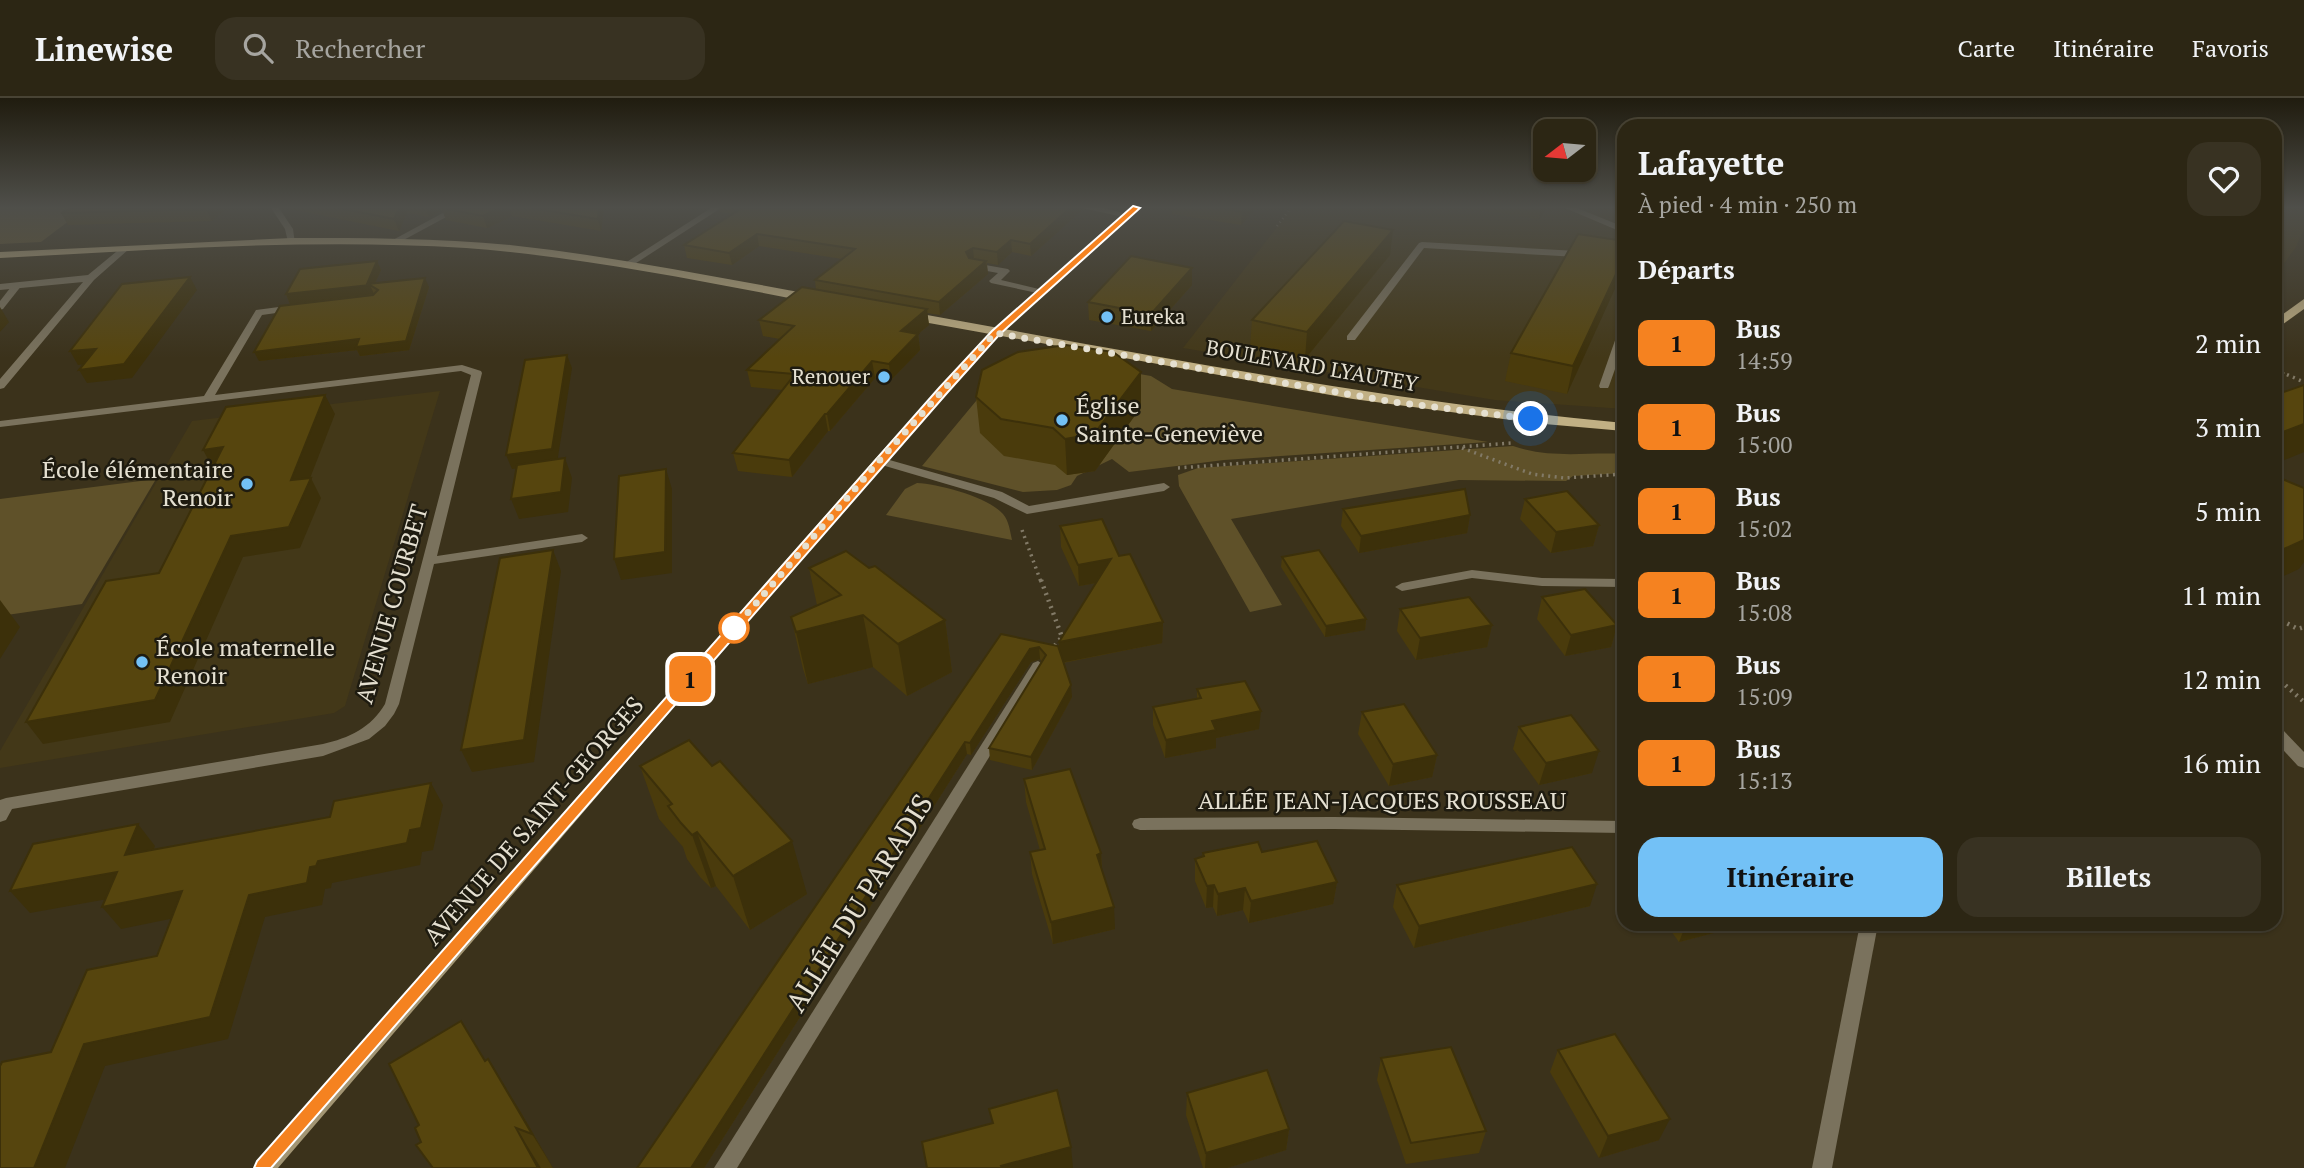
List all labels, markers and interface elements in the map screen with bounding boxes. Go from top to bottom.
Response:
search box [215,17,705,80]
text: Linewise [35,27,173,70]
icon: search [239,29,277,67]
text: Rechercher [295,31,425,65]
text: Carte [1957,32,2015,64]
text: Itinéraire [2053,32,2154,64]
text: Favoris [2192,32,2269,64]
north arrow [1533,119,1596,182]
map controls [1533,119,1596,182]
text: Lafayette [1638,141,1785,184]
button: heart [2187,142,2261,216]
text: À pied · 4 min · 250 m [1638,189,1857,220]
text: Départs [1638,252,1735,286]
place label: Eureka [1121,302,1186,330]
marker: Eureka [1099,309,1115,325]
text: Bus [1736,311,1781,345]
text: 2 min [2195,326,2261,360]
text: 1 [1670,327,1683,359]
street label: BOULEVARD LYAUTEY [1204,333,1421,398]
text: 14:59 [1736,345,1793,376]
place label: Renouer [792,362,870,390]
marker: Renouer [876,369,892,385]
place label: Église Sainte-Geneviève [1076,389,1263,449]
text: Bus [1736,395,1781,429]
your location [1513,401,1548,436]
text: 3 min [2195,410,2261,444]
text: 1 [1670,411,1683,443]
marker: Église Sainte-Geneviève [1054,412,1070,428]
text: 15:00 [1736,429,1793,460]
place label: École élémentaire Renoir [42,453,234,513]
marker: École élémentaire Renoir [239,476,255,492]
text: Bus [1736,479,1781,513]
text: 5 min [2195,494,2261,528]
text: 1 [1670,495,1683,527]
street label: AVENUE COURBET [347,500,435,707]
text: 15:02 [1736,513,1793,544]
text: Bus [1736,563,1781,597]
text: 11 min [2181,578,2261,612]
text: 1 [1670,579,1683,611]
text: 15:08 [1736,597,1793,628]
unlabelled marker [719,613,749,643]
place label: École maternelle Renoir [156,631,335,691]
text: Bus [1736,647,1781,681]
marker: École maternelle Renoir [134,654,150,670]
line badge: 1 [667,656,713,702]
text: 12 min [2181,662,2261,696]
text: 1 [683,663,697,695]
text: 1 [1670,663,1683,695]
text: 15:09 [1736,681,1793,712]
street label: AVENUE DE SAINT-GEORGES [416,689,650,951]
text: Bus [1736,731,1781,765]
text: 16 min [2181,746,2261,780]
text: 1 [1670,747,1683,779]
text: 15:13 [1736,765,1793,796]
street label: ALLÉE JEAN-JACQUES ROUSSEAU [1198,784,1566,816]
street label: ALLÉE DU PARADIS [777,787,941,1019]
button: Itinéraire [1638,837,1943,917]
button: Billets [1957,837,2261,917]

